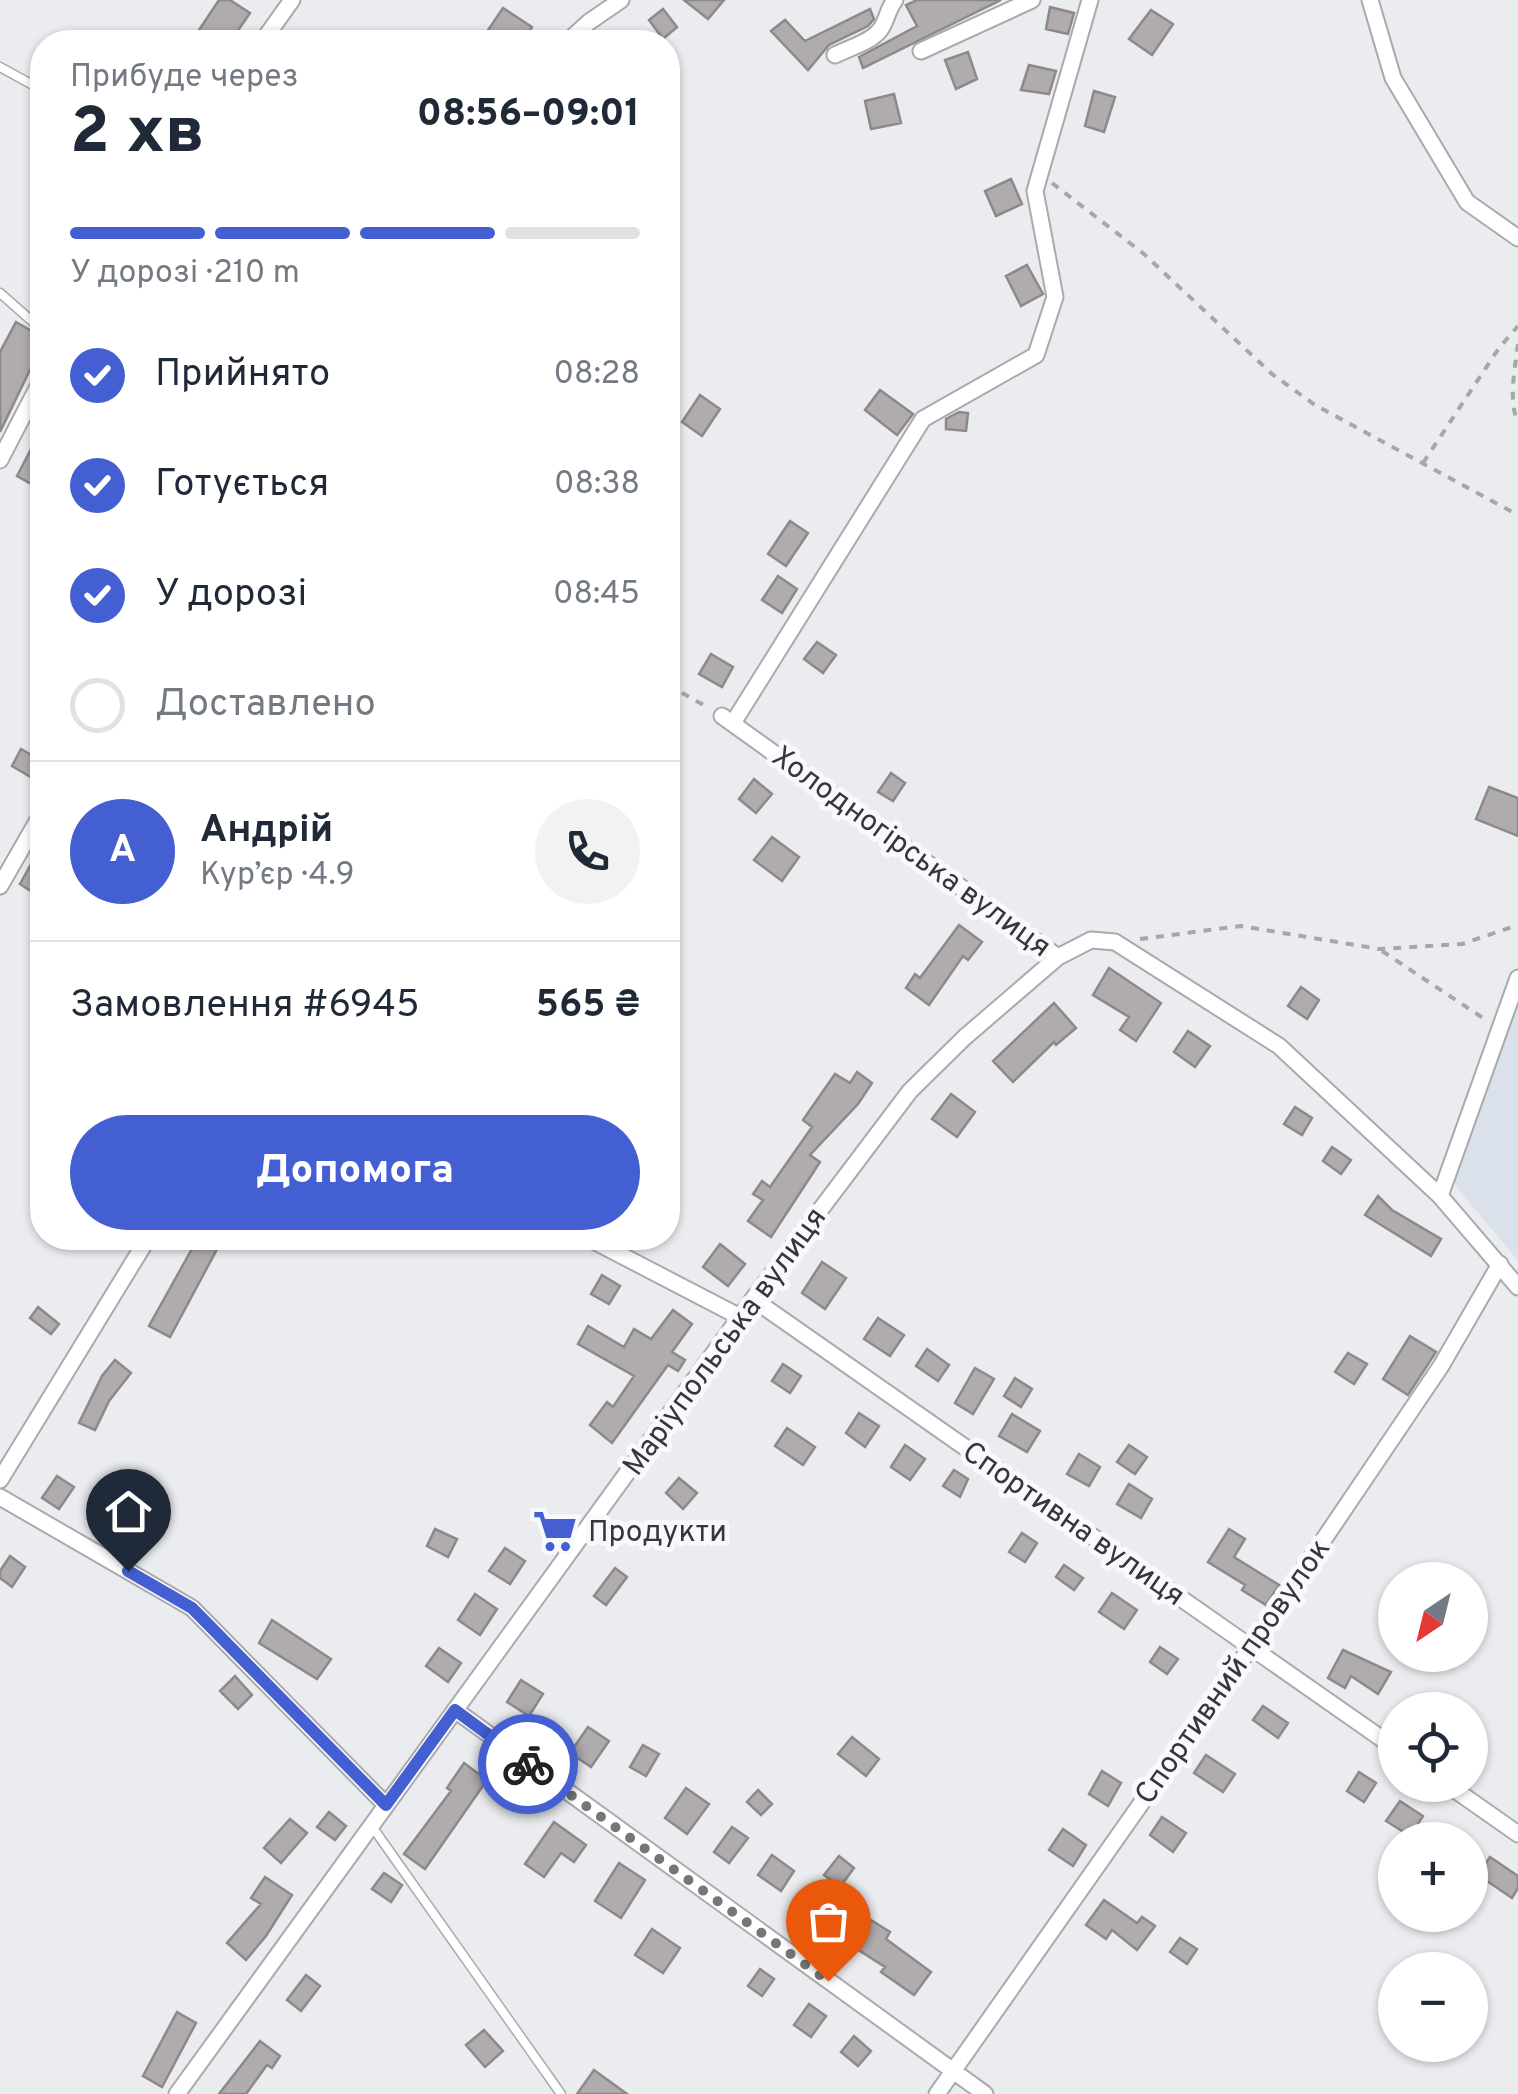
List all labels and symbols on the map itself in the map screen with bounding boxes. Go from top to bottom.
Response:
street label: Холодногірська вулиця [764,739,1057,967]
street label: Маріупольська вулиця [616,1201,836,1484]
street label: Спортивна вулиця [954,1434,1191,1616]
pin [86,1469,171,1572]
supermarket icon: Продукти [531,1507,579,1555]
place label: Продукти [588,1515,727,1552]
street label: Спортивний провулок [1128,1532,1340,1812]
north arrow [1378,1562,1488,1672]
courier [478,1714,578,1814]
pin [786,1879,871,1982]

